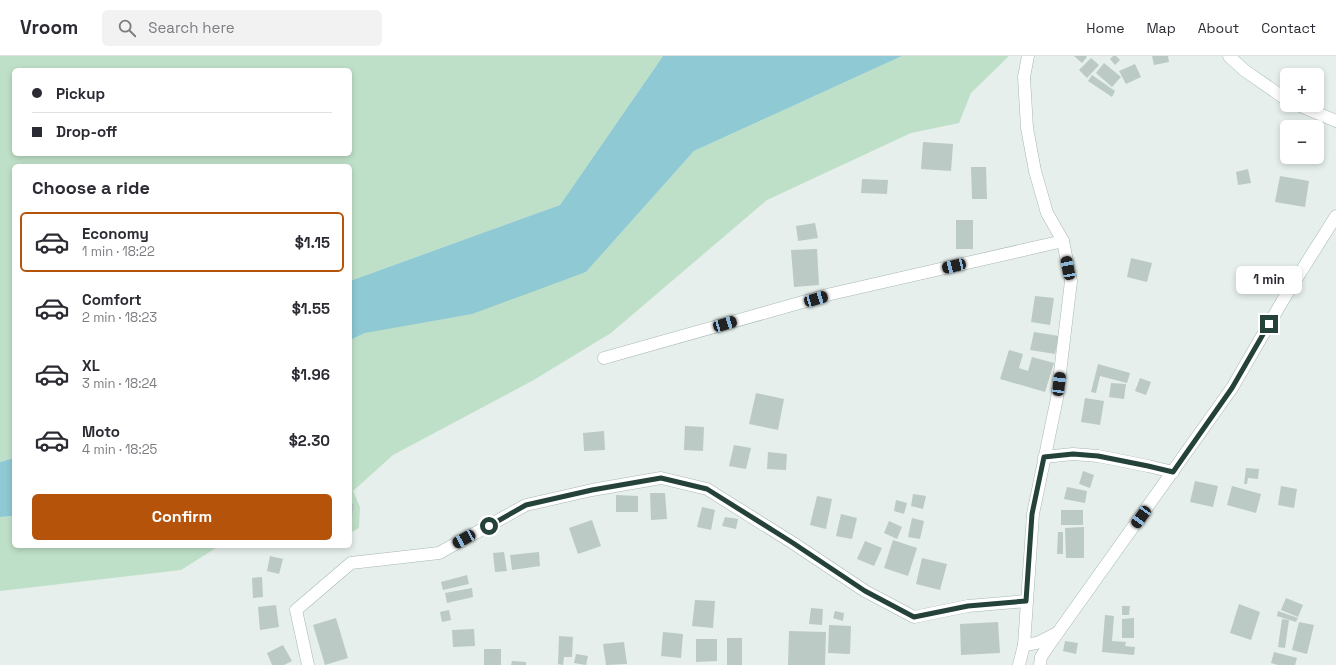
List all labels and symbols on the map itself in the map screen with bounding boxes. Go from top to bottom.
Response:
car [1060,255,1076,281]
car [941,257,967,275]
callout: 1 min [1236,266,1302,294]
car [803,290,829,308]
car [712,315,738,333]
route end [1260,315,1278,333]
car [1052,371,1066,397]
car [1129,504,1153,530]
route start [480,517,498,535]
car [451,528,477,550]

